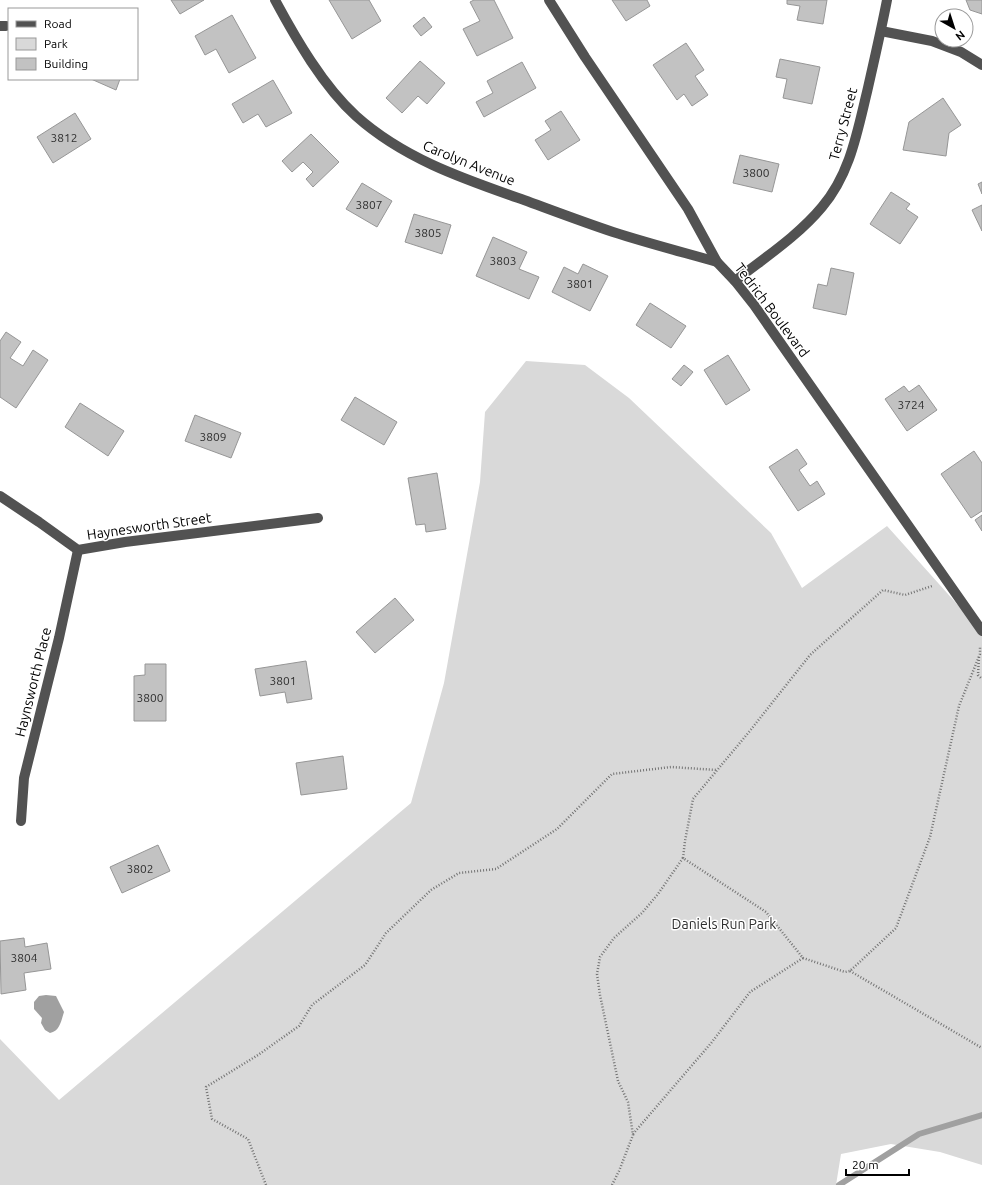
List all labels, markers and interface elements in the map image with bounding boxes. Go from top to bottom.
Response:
legend [8,8,138,80]
north arrow [934,8,974,48]
text: Road [44,17,72,30]
text: N [953,29,967,43]
text: Park [44,37,68,50]
text: Building [44,57,88,70]
street label: Terry Street [826,85,861,162]
house number: 3812 [50,131,78,144]
street label: Carolyn Avenue [421,137,517,189]
house number: 3800 [742,166,770,179]
house number: 3807 [355,198,383,211]
house number: 3805 [414,226,442,239]
house number: 3803 [489,254,517,267]
street label: Tedrich Boulevard [731,260,813,360]
house number: 3801 [566,277,594,290]
house number: 3724 [897,398,925,411]
house number: 3809 [199,430,227,443]
street label: Haynesworth Street [86,509,213,543]
street label: Haynsworth Place [12,626,54,738]
house number: 3801 [269,674,297,687]
house number: 3800 [136,691,164,704]
house number: 3802 [126,862,154,875]
park label: Daniels Run Park [672,916,776,932]
house number: 3804 [10,951,38,964]
scale bar [846,1151,909,1177]
text: 20 m [852,1158,879,1171]

